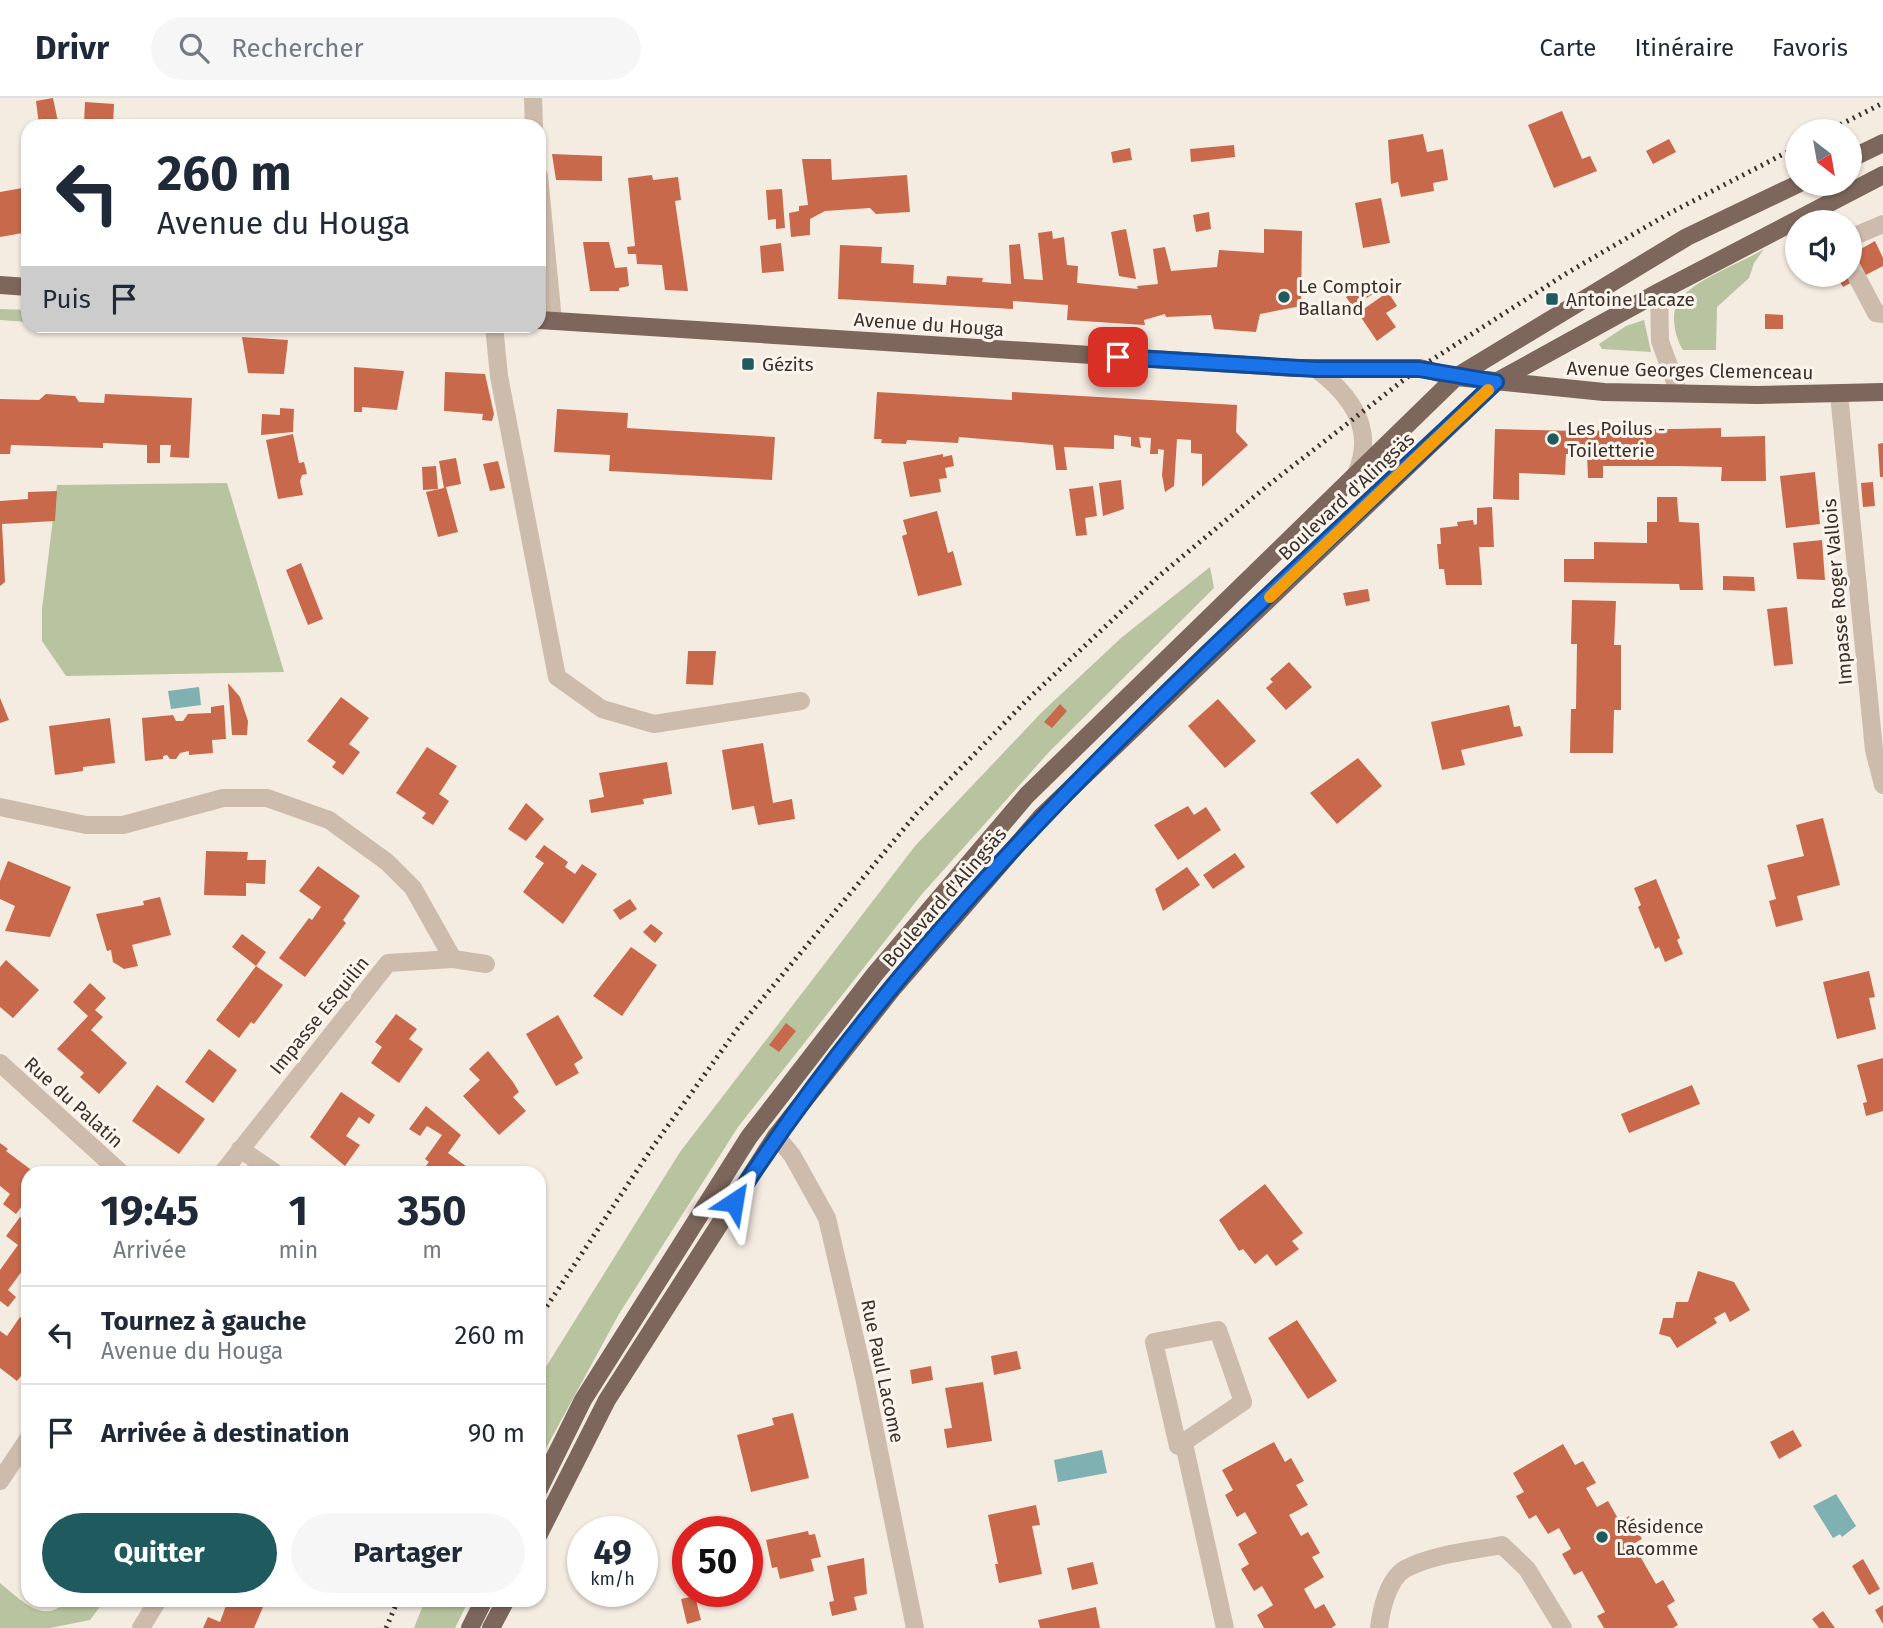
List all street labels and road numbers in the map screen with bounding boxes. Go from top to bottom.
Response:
street label: Avenue du Houga [853,308,1005,341]
street label: Avenue Georges Clemenceau [1566,357,1814,384]
street label: Boulevard d'Alingsäs [1274,427,1419,565]
street label: Impasse Roger Vallois [1818,498,1857,686]
street label: Boulevard d'Alingsäs [878,823,1011,972]
street label: Impasse Esquilin [265,952,374,1079]
street label: Rue du Palatin [20,1052,128,1153]
street label: Rue Paul Lacome [856,1297,909,1445]

